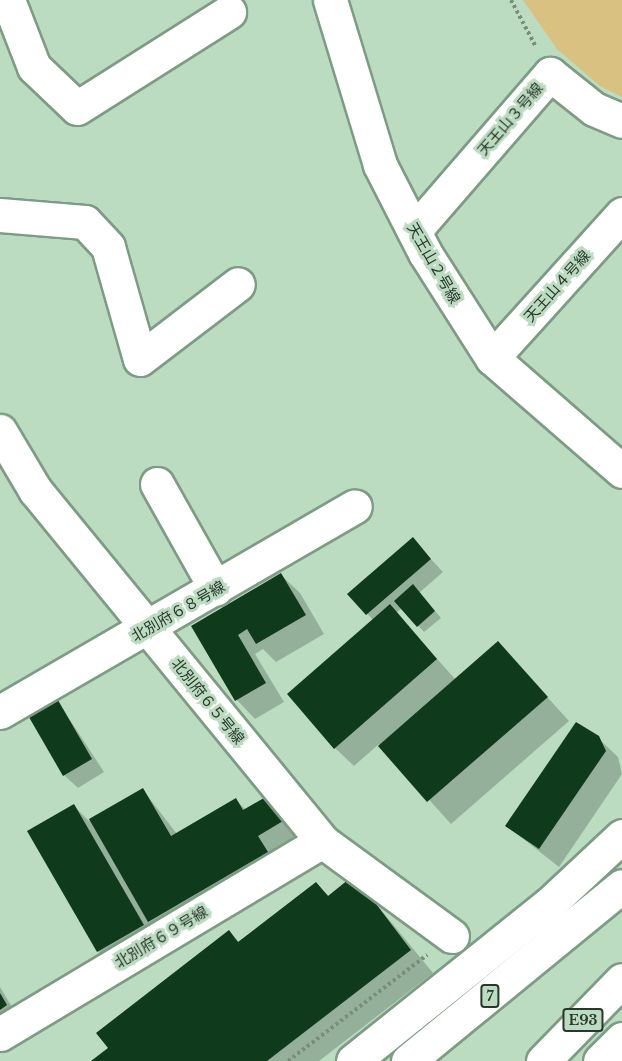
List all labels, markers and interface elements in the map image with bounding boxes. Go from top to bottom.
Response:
street label: 天王山３号線 [474,79,546,159]
street label: 天王山２号線 [404,220,464,306]
street label: 天王山４号線 [520,247,594,325]
street label: 北別府６８号線 [128,577,228,645]
street label: 北別府６５号線 [168,655,248,747]
street label: 北別府６９号線 [111,902,211,972]
road number: 7 [480,985,500,1007]
road number: E93 [562,1009,604,1031]

